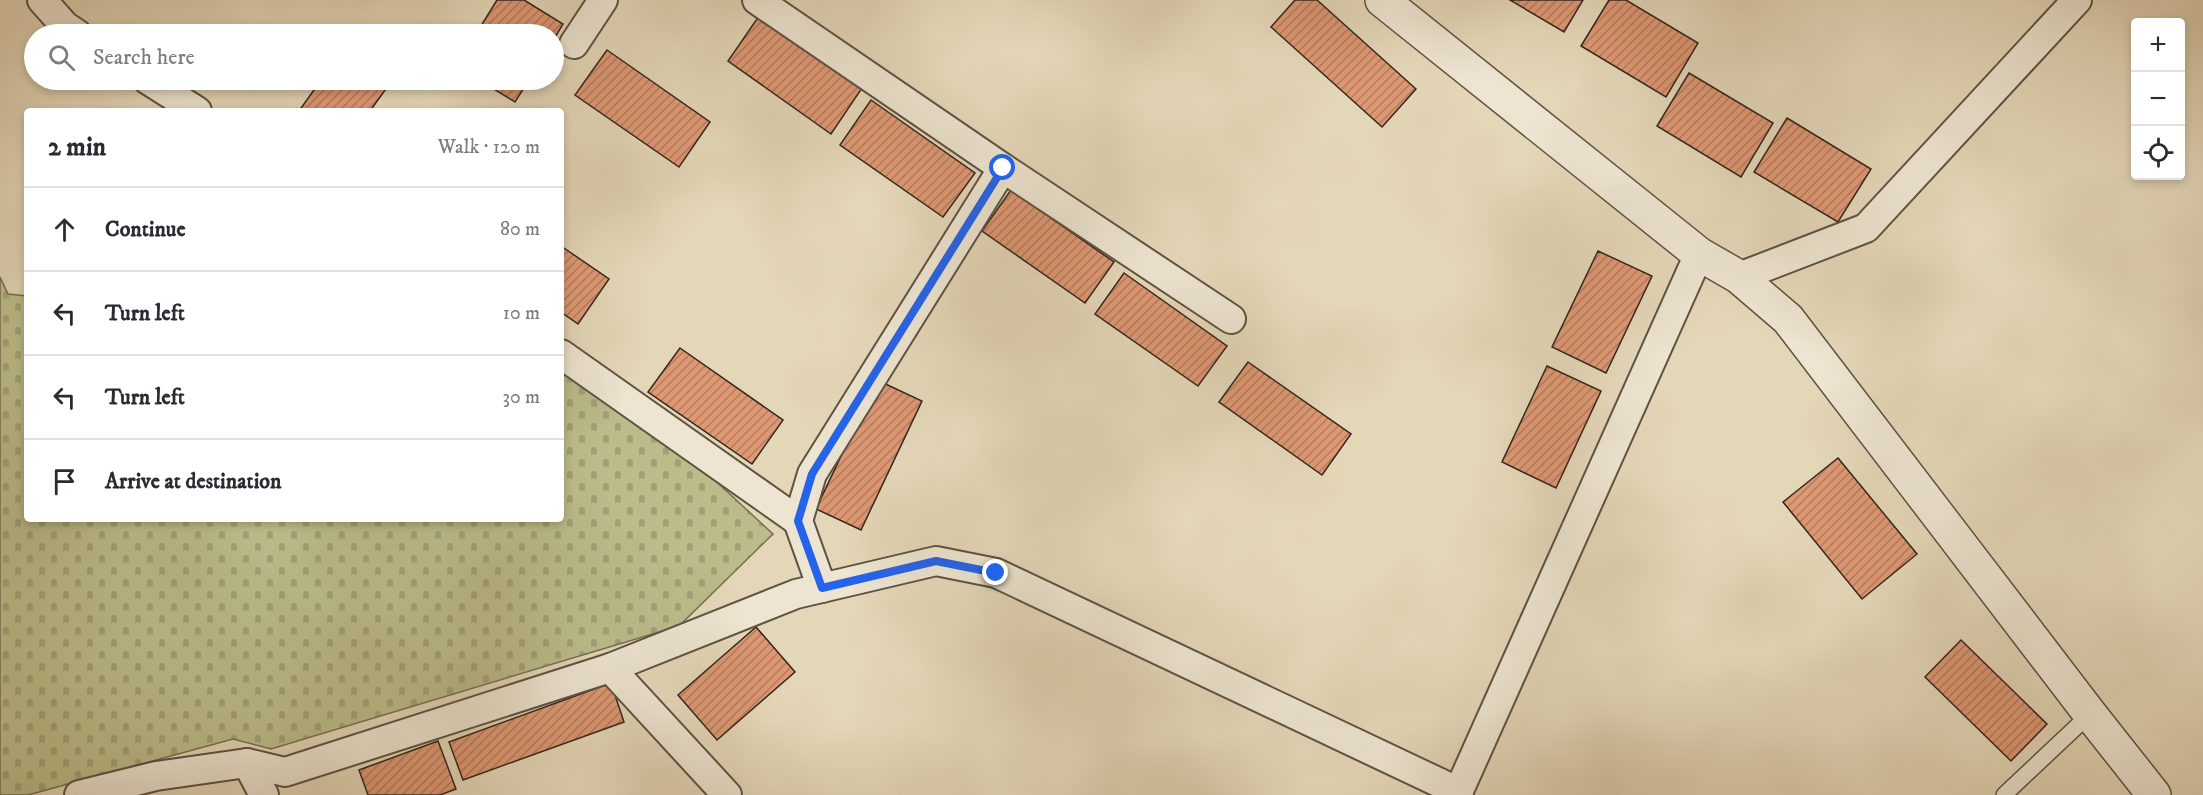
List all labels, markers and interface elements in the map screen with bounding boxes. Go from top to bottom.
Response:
map controls [2131,18,2185,180]
button: + [2131,18,2185,72]
search box [24,24,564,90]
icon: search [45,41,78,74]
text: Search here [93,44,195,71]
button: − [2131,72,2185,126]
button: locate [2131,126,2185,180]
text: 2 min [48,131,106,164]
text: Walk · 120 m [438,135,540,160]
route start [989,154,1015,180]
icon: ahead [48,213,81,246]
text: Continue [105,216,186,243]
text: 80 m [500,217,540,242]
icon: left [48,297,81,330]
text: Turn left [105,300,185,327]
text: 10 m [503,301,540,326]
icon: left [48,381,81,414]
text: Turn left [105,384,185,411]
text: 30 m [502,385,540,410]
icon: arrive [48,465,81,498]
text: Arrive at destination [105,468,282,495]
route end [982,559,1008,585]

